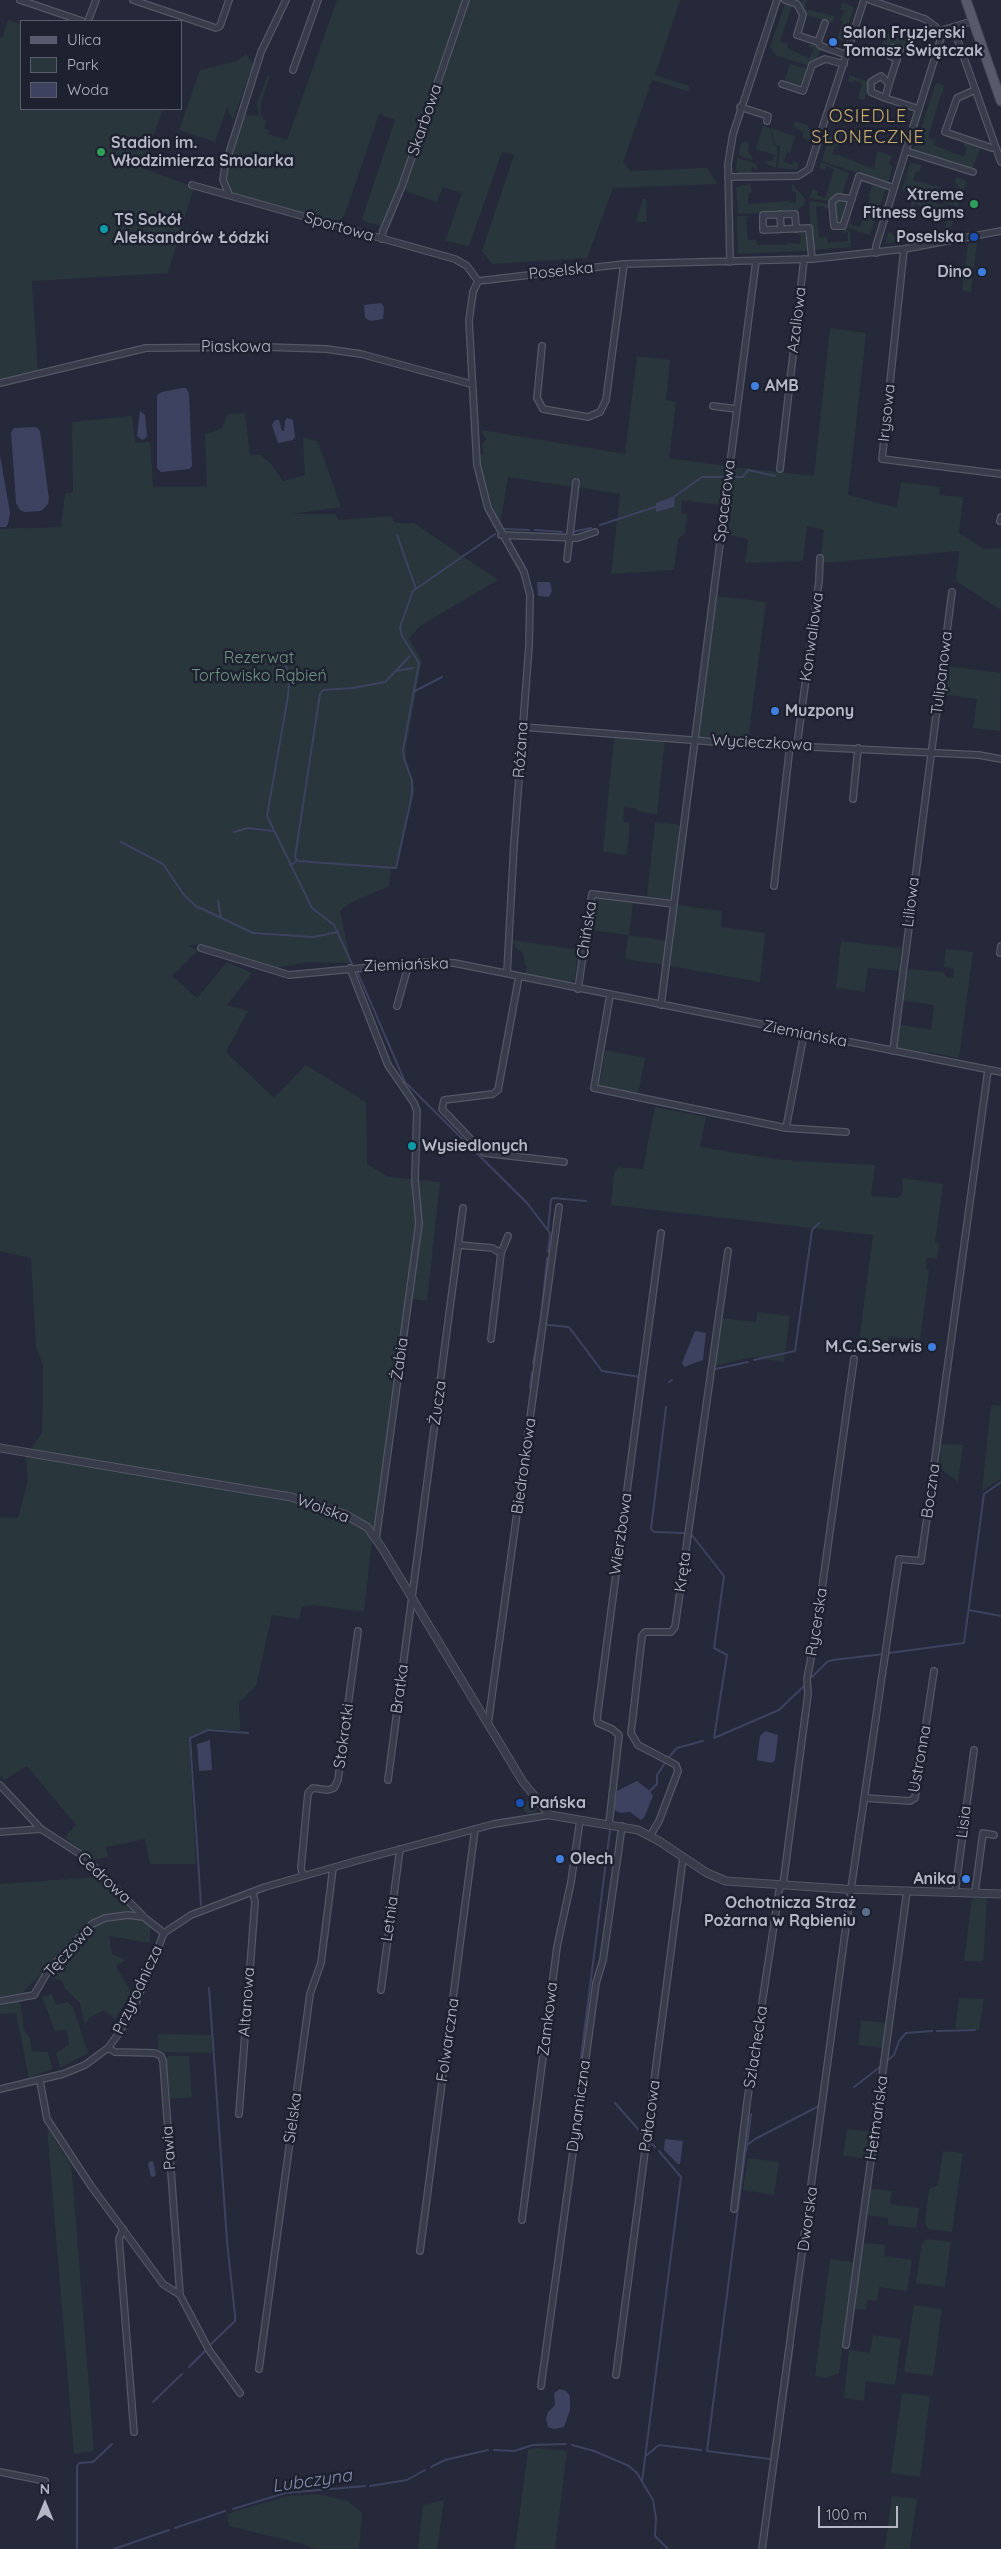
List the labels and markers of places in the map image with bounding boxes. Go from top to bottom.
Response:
place label: Salon Fryzjerski Tomasz Świątczak [843,23,983,61]
marker: Salon Fryzjerski Tomasz Świątczak [827,36,839,48]
place label: Stadion im. Włodzimierza Smolarka [111,133,294,171]
marker: Stadion im. Włodzimierza Smolarka [95,146,107,158]
place label: Xtreme Fitness Gyms [863,185,964,223]
marker: Xtreme Fitness Gyms [968,198,980,210]
place label: TS Sokół Aleksandrów Łódzki [114,210,269,248]
marker: TS Sokół Aleksandrów Łódzki [98,223,110,235]
place label: Poselska [896,227,964,247]
marker: Poselska [968,231,980,243]
place label: Dino [937,262,972,282]
marker: Dino [976,266,988,278]
place label: AMB [765,376,799,396]
marker: AMB [749,380,761,392]
place label: Muzpony [785,701,854,721]
marker: Muzpony [769,705,781,717]
place label: Wysiedlonych [422,1136,528,1156]
marker: Wysiedlonych [406,1140,418,1152]
place label: M.C.G.Serwis [825,1337,922,1357]
marker: M.C.G.Serwis [926,1341,938,1353]
place label: Pańska [530,1793,586,1813]
marker: Pańska [514,1797,526,1809]
place label: Olech [570,1849,613,1869]
marker: Olech [554,1853,566,1865]
place label: Anika [913,1869,956,1889]
marker: Anika [960,1873,972,1885]
place label: Ochotnicza Straż Pożarna w Rąbieniu [704,1893,856,1931]
marker: Ochotnicza Straż Pożarna w Rąbieniu [860,1906,872,1918]

